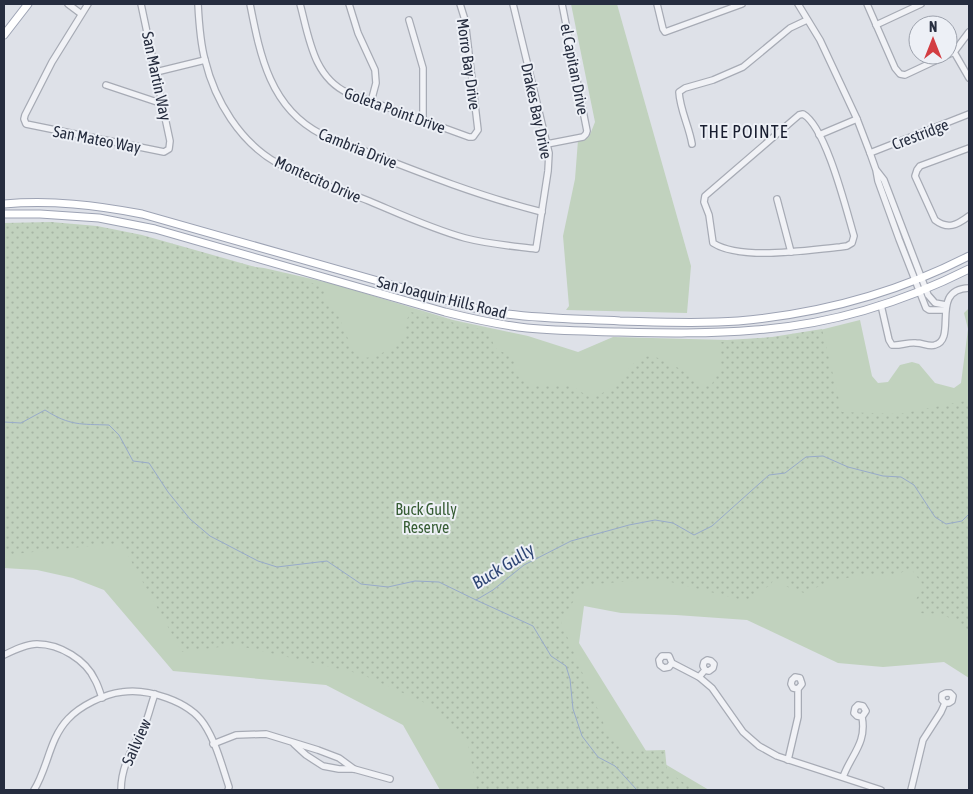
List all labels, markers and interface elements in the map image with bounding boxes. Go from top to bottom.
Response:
north arrow [908,15,958,65]
street label: Morro Bay Drive [453,17,484,111]
text: N [929,19,937,35]
street label: el Capitan Drive [556,22,593,116]
street label: San Martin Way [138,30,175,123]
street label: Drakes Bay Drive [517,61,556,161]
street label: Goleta Point Drive [342,83,448,137]
street label: Crestridge [889,115,951,154]
district label: THE POINTE [700,121,788,142]
street label: San Mateo Way [52,122,143,157]
street label: Cambria Drive [316,124,400,172]
street label: Montecito Drive [272,152,364,206]
street label: San Joaquin Hills Road [375,272,509,323]
park label: Buck Gully Reserve [395,500,457,536]
water label: Buck Gully [468,538,538,593]
street label: Sailview [118,716,154,768]

